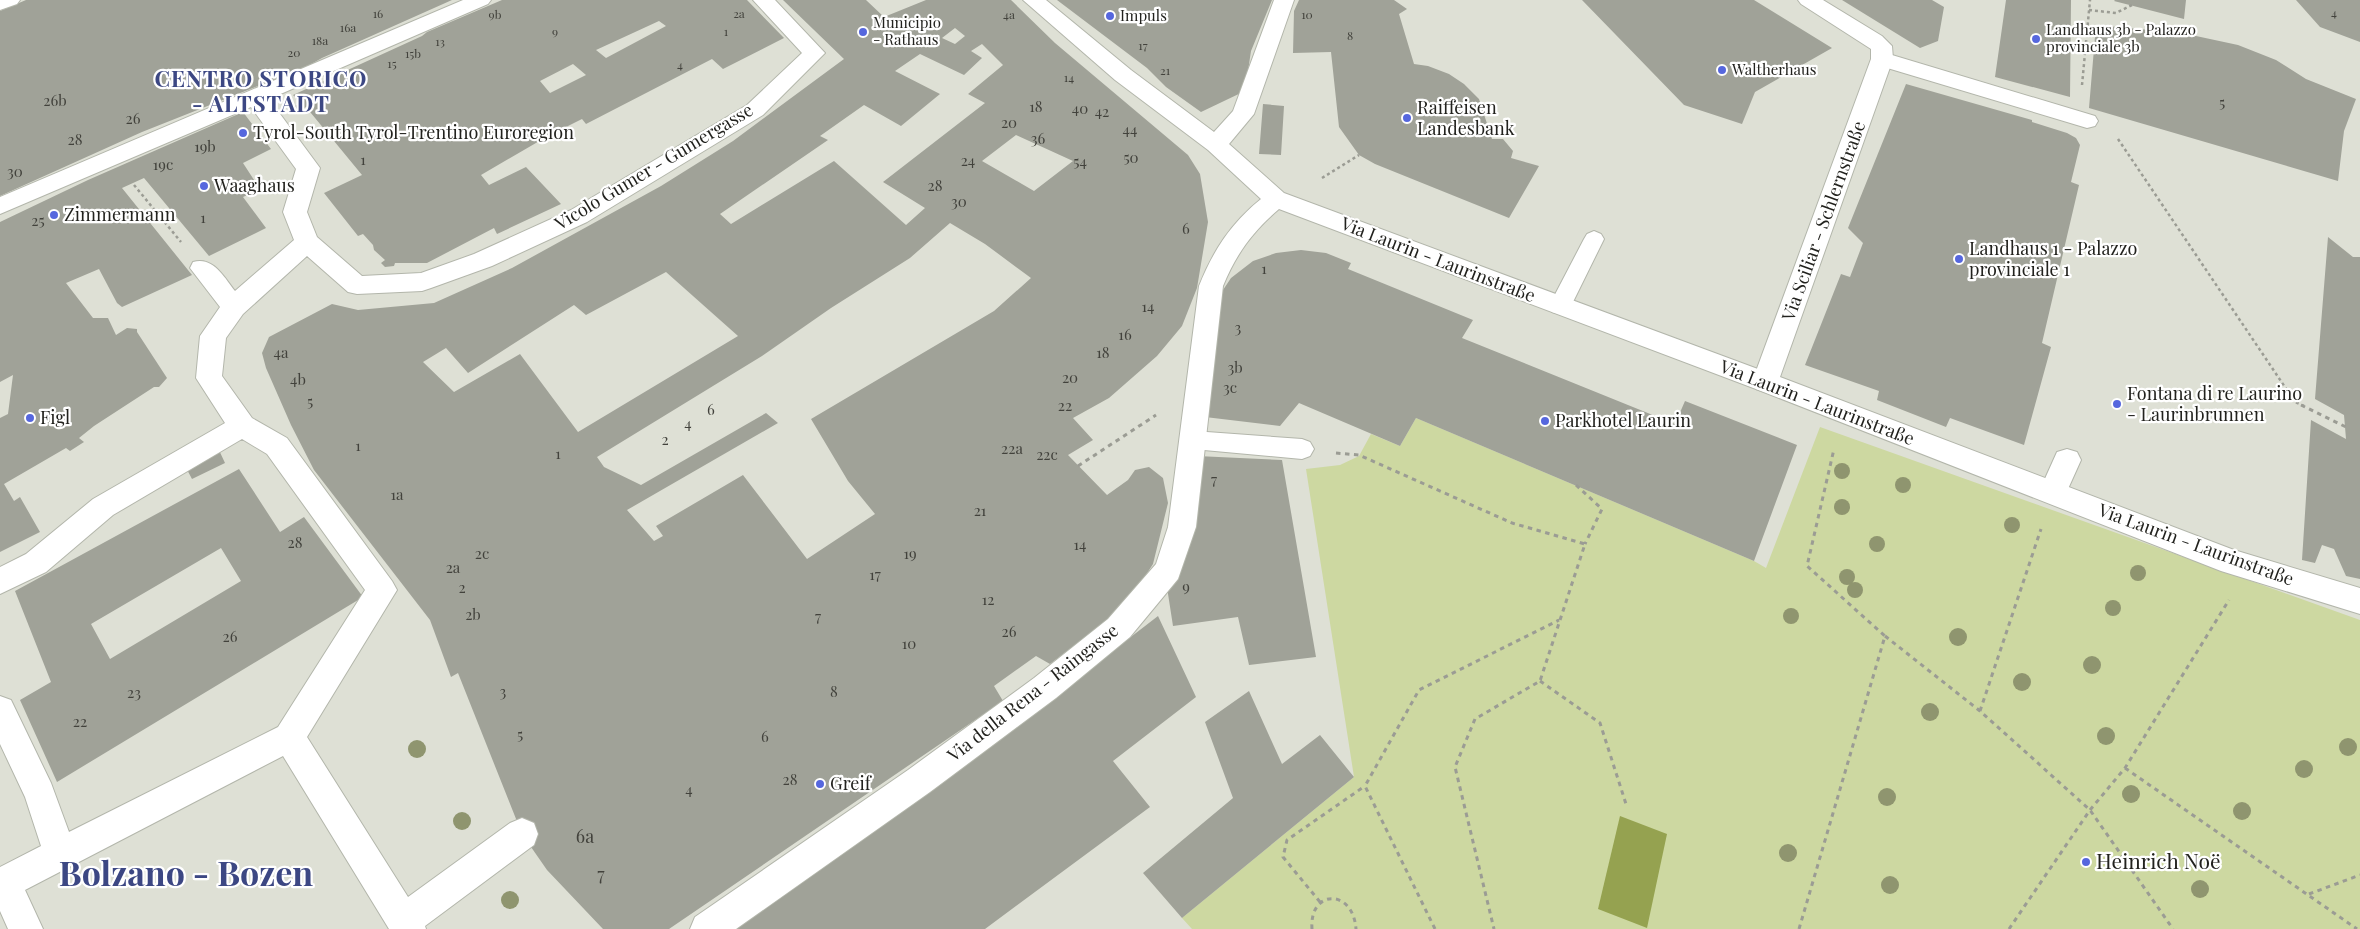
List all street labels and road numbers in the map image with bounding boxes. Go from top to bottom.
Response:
street label: Vicolo Gumer - Gumergasse [549,97,757,235]
street label: Via Sciliar - Schlernstraße [1775,117,1870,325]
street label: Via Laurin - Laurinstraße [1337,211,1539,307]
street label: Via Laurin - Laurinstraße [1716,354,1918,450]
street label: Via Laurin - Laurinstraße [2094,497,2297,591]
street label: Via della Rena - Raingasse [941,618,1123,767]

